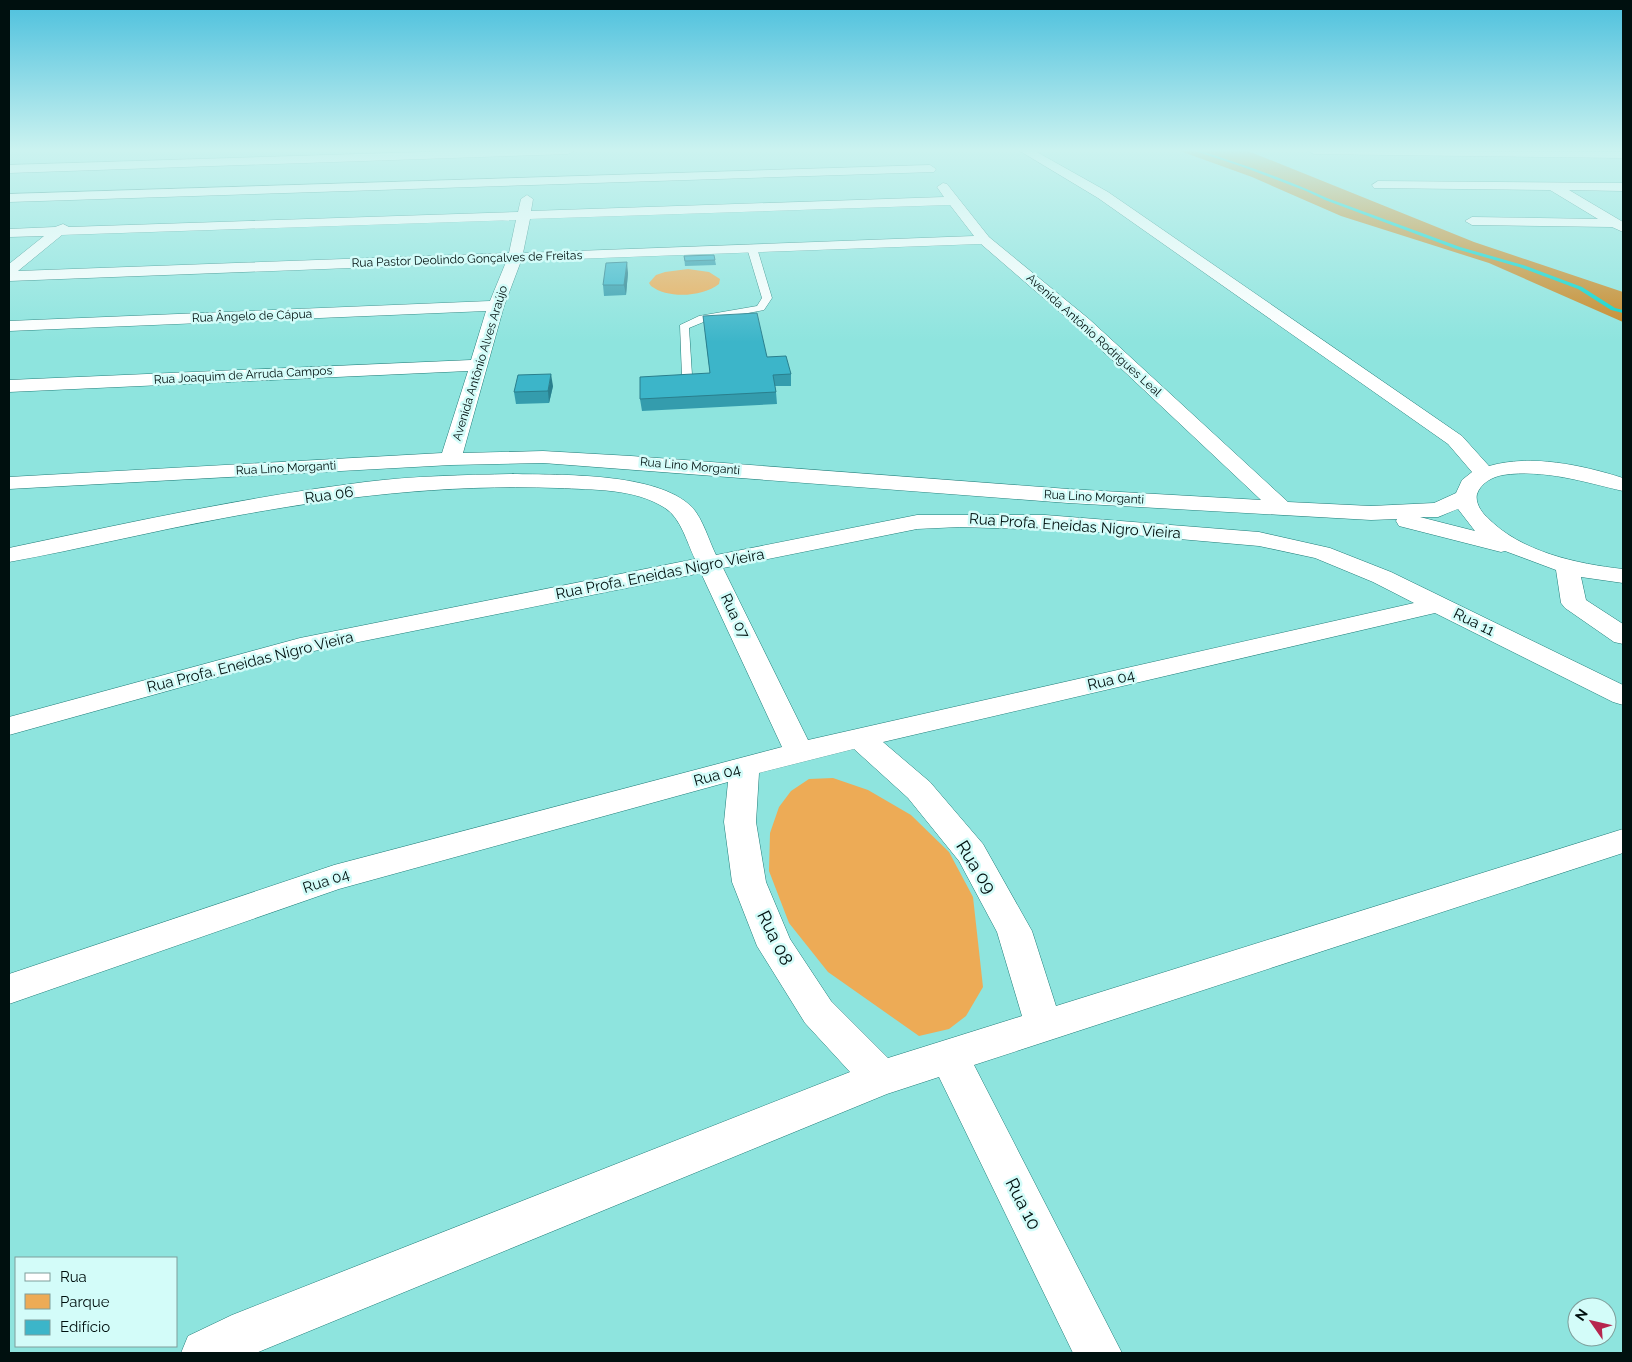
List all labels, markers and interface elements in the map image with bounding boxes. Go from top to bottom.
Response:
street label: Rua Pastor Deolindo Gonçalves de Freitas [351,248,583,270]
street label: Avenida Antônio Rodrigues Leal [1024,271,1165,400]
street label: Avenida Antônio Alves Araújo [450,284,510,442]
street label: Rua Ângelo de Cápua [192,307,312,325]
street label: Rua Joaquim de Arruda Campos [153,363,333,387]
street label: Rua Lino Morganti [639,455,741,477]
street label: Rua Lino Morganti [235,458,337,478]
street label: Rua 06 [304,483,354,507]
street label: Rua Lino Morganti [1043,487,1145,507]
street label: Rua Profa. Eneidas Nigro Vieira [968,510,1182,542]
street label: Rua Profa. Eneidas Nigro Vieira [554,545,766,603]
street label: Rua 07 [717,591,753,641]
street label: Rua 11 [1451,604,1498,640]
street label: Rua Profa. Eneidas Nigro Vieira [145,628,355,696]
street label: Rua 04 [1086,666,1136,694]
street label: Rua 04 [692,760,742,790]
street label: Rua 09 [952,836,1001,897]
street label: Rua 04 [300,865,352,897]
street label: Rua 08 [753,907,798,969]
street label: Rua 10 [1002,1174,1045,1233]
legend [15,1257,178,1347]
text: Rua [60,1268,87,1286]
text: Parque [60,1293,110,1311]
north arrow [1567,1297,1617,1347]
text: N [1572,1306,1591,1324]
text: Edifício [60,1318,110,1336]

